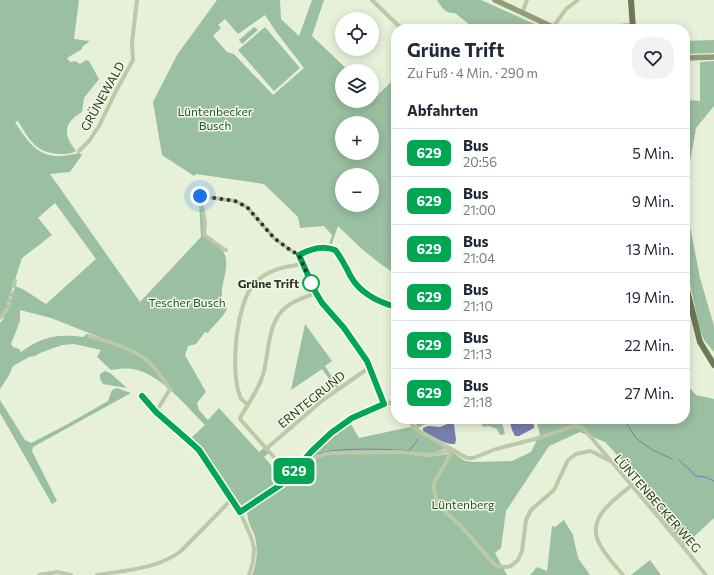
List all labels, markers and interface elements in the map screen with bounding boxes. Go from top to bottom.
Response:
map controls [335,12,379,212]
button: locate [335,12,379,56]
button: heart [632,37,674,79]
text: Grüne Trift [407,38,504,61]
street label: GRÜNEWALD [77,59,127,133]
button: layers [335,64,379,108]
text: Zu Fuß · 4 Min. · 290 m [407,65,538,81]
text: Abfahrten [407,101,478,119]
park label: Lüntenbecker Busch [177,104,253,132]
button: + [335,116,379,160]
text: Bus [463,136,488,154]
text: 629 [416,144,442,161]
text: 5 Min. [632,144,674,162]
text: 20:56 [463,154,497,170]
button: − [335,168,379,212]
text: Bus [463,184,488,202]
your location [190,186,210,206]
text: 629 [416,192,442,209]
text: 9 Min. [632,192,674,210]
text: 21:00 [463,202,496,218]
text: Bus [463,232,488,250]
text: 629 [416,240,442,257]
text: 13 Min. [626,240,674,258]
text: 21:04 [463,250,495,266]
marker: Grüne Trift [302,274,320,292]
place label: Grüne Trift [238,276,299,290]
text: Bus [463,280,488,298]
text: 629 [416,288,442,305]
text: 19 Min. [625,288,674,306]
park label: Tescher Busch [148,295,226,309]
text: 21:10 [463,298,493,314]
text: Bus [463,328,488,346]
text: 629 [416,336,442,353]
text: 22 Min. [624,336,674,354]
text: 21:13 [463,346,492,362]
street label: ERNTEGRUND [275,368,347,430]
text: Bus [463,376,488,394]
text: 629 [416,384,442,401]
text: 27 Min. [625,384,674,402]
text: 21:18 [463,394,492,410]
street label: LÜNTENBECKER WEG [612,451,704,555]
line badge: 629 [271,458,317,484]
text: 629 [281,462,307,479]
park label: Lüntenberg [431,497,495,511]

